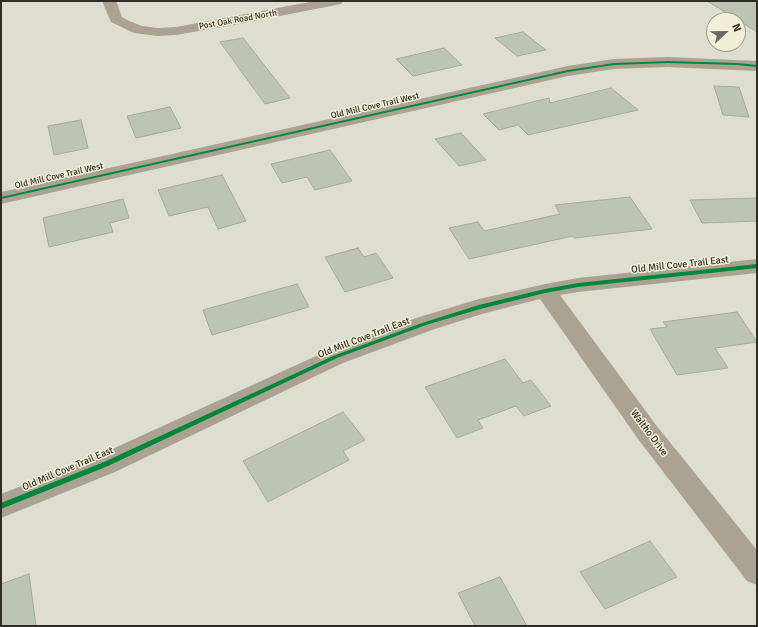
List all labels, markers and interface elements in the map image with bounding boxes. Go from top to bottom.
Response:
street label: Post Oak Road North [198,8,278,32]
north arrow [706,12,746,52]
text: N [729,22,744,34]
street label: Old Mill Cove Trail West [330,91,420,121]
street label: Old Mill Cove Trail West [14,161,104,191]
street label: Old Mill Cove Trail East [631,254,729,276]
street label: Old Mill Cove Trail East [316,315,412,361]
street label: Waltho Drive [628,408,670,458]
street label: Old Mill Cove Trail East [21,444,115,494]

